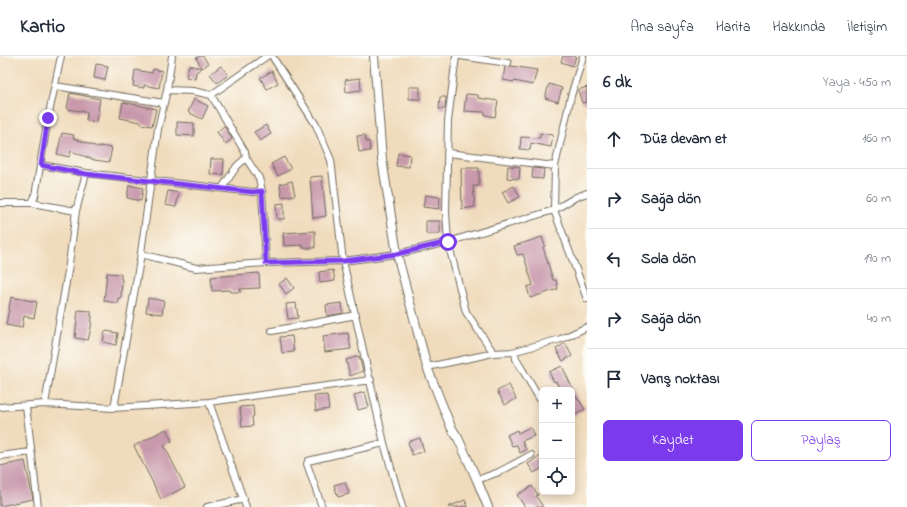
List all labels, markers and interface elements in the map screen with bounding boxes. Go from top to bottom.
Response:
text: Kartio [20,14,65,41]
text: Ana sayfa [631,17,694,38]
text: Harita [716,17,751,38]
text: Hakkında [773,17,825,38]
text: İletişim [847,17,887,38]
text: 6 dk [603,70,632,95]
text: Yaya · 450 m [823,73,891,92]
route end [39,109,57,127]
icon: ahead [603,128,625,150]
text: Düz devam et [641,128,727,150]
text: 160 m [862,129,891,148]
icon: right [603,188,625,210]
text: Sağa dön [641,188,701,210]
text: 60 m [866,189,891,208]
route start [439,233,457,251]
icon: left [603,248,625,270]
text: Sola dön [641,248,696,270]
text: 190 m [864,249,891,268]
icon: right [603,308,625,330]
text: Sağa dön [641,308,701,330]
text: 40 m [867,309,891,328]
icon: arrive [603,368,625,390]
text: Varış noktası [641,368,720,390]
map controls [539,387,575,495]
button: + [539,387,575,423]
button: Kaydet [603,420,743,461]
button: Paylaş [751,420,891,461]
button: − [539,423,575,459]
button: locate [539,459,575,495]

